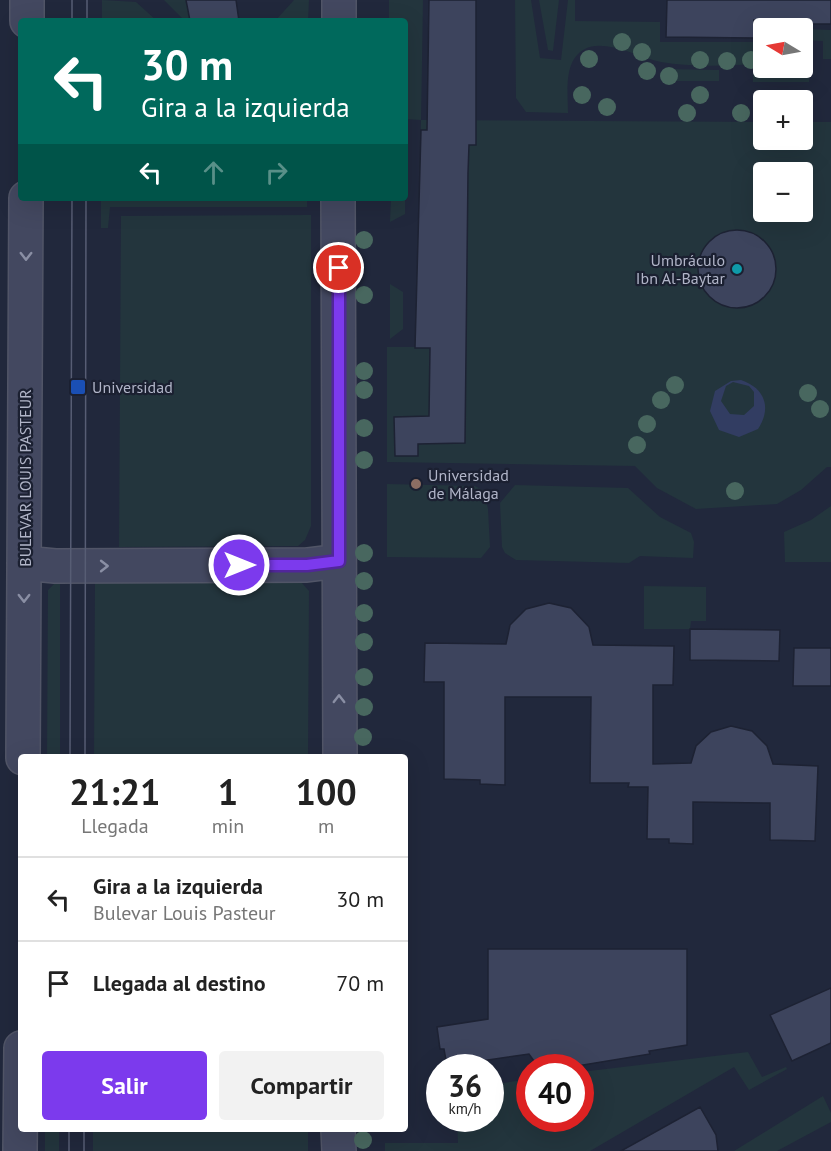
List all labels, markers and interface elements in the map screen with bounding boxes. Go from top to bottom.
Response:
north arrow [753,18,813,78]
map controls [753,18,813,222]
text: 30 m [141,37,233,92]
icon: left [42,42,120,120]
text: Gira a la izquierda [141,90,350,124]
button: + [753,90,813,150]
icon: left [134,156,167,189]
icon: ahead [197,156,230,189]
icon: right [260,156,293,189]
button: − [753,162,813,222]
pin [313,242,364,293]
place label: Umbráculo Ibn Al-Baytar [636,250,726,288]
icon: arrive [322,251,355,284]
one-way arrow [20,252,32,261]
marker: Umbráculo Ibn Al-Baytar [730,262,744,276]
place label: Universidad [92,377,173,397]
marker: Universidad [69,378,87,396]
street label: BULEVAR LOUIS PASTEUR [15,389,35,567]
place label: Universidad de Málaga [428,465,509,503]
marker: Universidad de Málaga [409,477,423,491]
position arrow [207,533,271,597]
one-way arrow [99,560,108,572]
one-way arrow [18,594,30,603]
one-way arrow [333,695,345,704]
text: 21:21 [69,768,161,815]
text: 1 [218,768,238,815]
text: 100 [296,768,357,815]
text: Llegada [81,813,149,839]
text: min [212,813,244,839]
text: m [318,813,334,839]
text: Gira a la izquierda [93,872,263,900]
icon: left [42,883,75,916]
text: 30 m [336,885,384,913]
text: Bulevar Louis Pasteur [93,900,276,926]
icon: arrive [42,967,75,1000]
text: Llegada al destino [93,969,266,997]
text: 70 m [336,969,384,997]
button: Salir [42,1051,207,1120]
button: Compartir [219,1051,384,1120]
speed limit sign: 40 [516,1054,594,1132]
text: 36 [448,1066,482,1105]
text: km/h [449,1099,481,1118]

